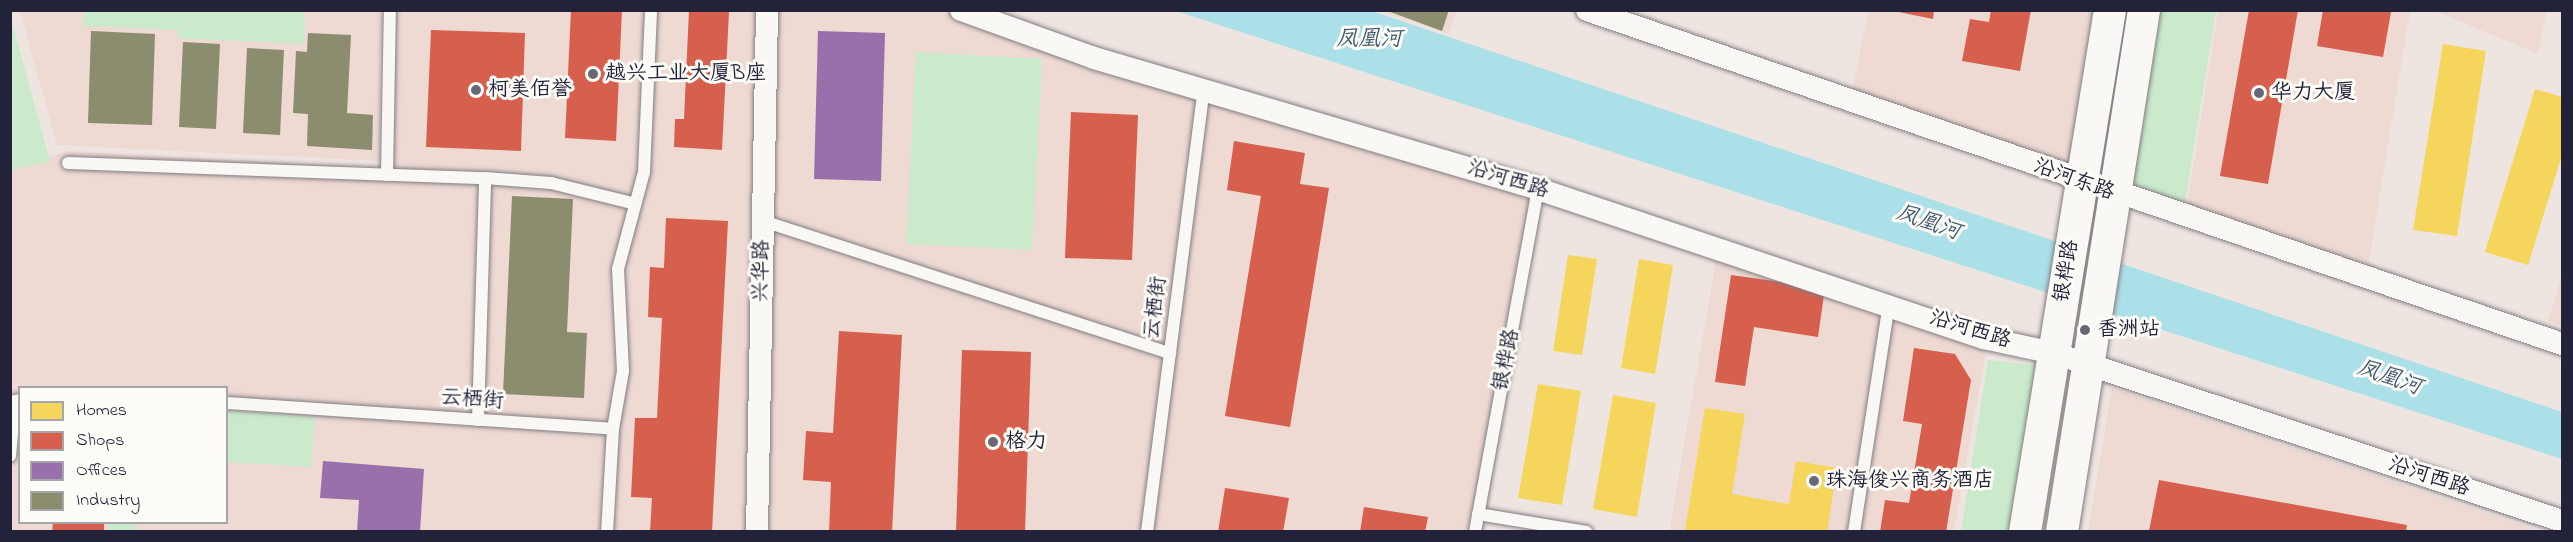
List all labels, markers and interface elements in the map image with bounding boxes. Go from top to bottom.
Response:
water label: 凤凰河 [1336,28,1402,54]
place label: 越兴工业大厦B座 [605,61,766,87]
marker: 越兴工业大厦B座 [586,67,600,81]
place label: 柯美佰誉 [488,77,572,103]
place label: 华力大厦 [2271,80,2355,106]
marker: 柯美佰誉 [469,83,483,97]
marker: 华力大厦 [2252,86,2266,100]
street label: 沿河东路 [2030,154,2118,206]
street label: 沿河西路 [1464,156,1552,204]
water label: 凤凰河 [1893,201,1963,247]
street label: 银桦路 [2050,238,2084,304]
street label: 兴华路 [749,239,775,303]
street label: 云栖街 [1140,275,1172,341]
street label: 沿河西路 [1926,306,2014,354]
place label: 香洲站 [2097,317,2160,343]
marker: 香洲站 [2078,323,2092,337]
street label: 银桦路 [1489,327,1525,393]
water label: 凤凰河 [2354,356,2424,402]
street label: 云栖街 [440,385,504,415]
legend [18,386,228,524]
text: Homes [76,398,127,424]
text: Shops [76,428,124,454]
place label: 格力 [1005,429,1047,455]
marker: 格力 [986,435,1000,449]
street label: 沿河西路 [2385,452,2473,502]
text: Offices [76,458,127,484]
place label: 珠海俊兴商务酒店 [1826,468,1994,494]
marker: 珠海俊兴商务酒店 [1807,474,1821,488]
text: Industry [76,488,140,514]

